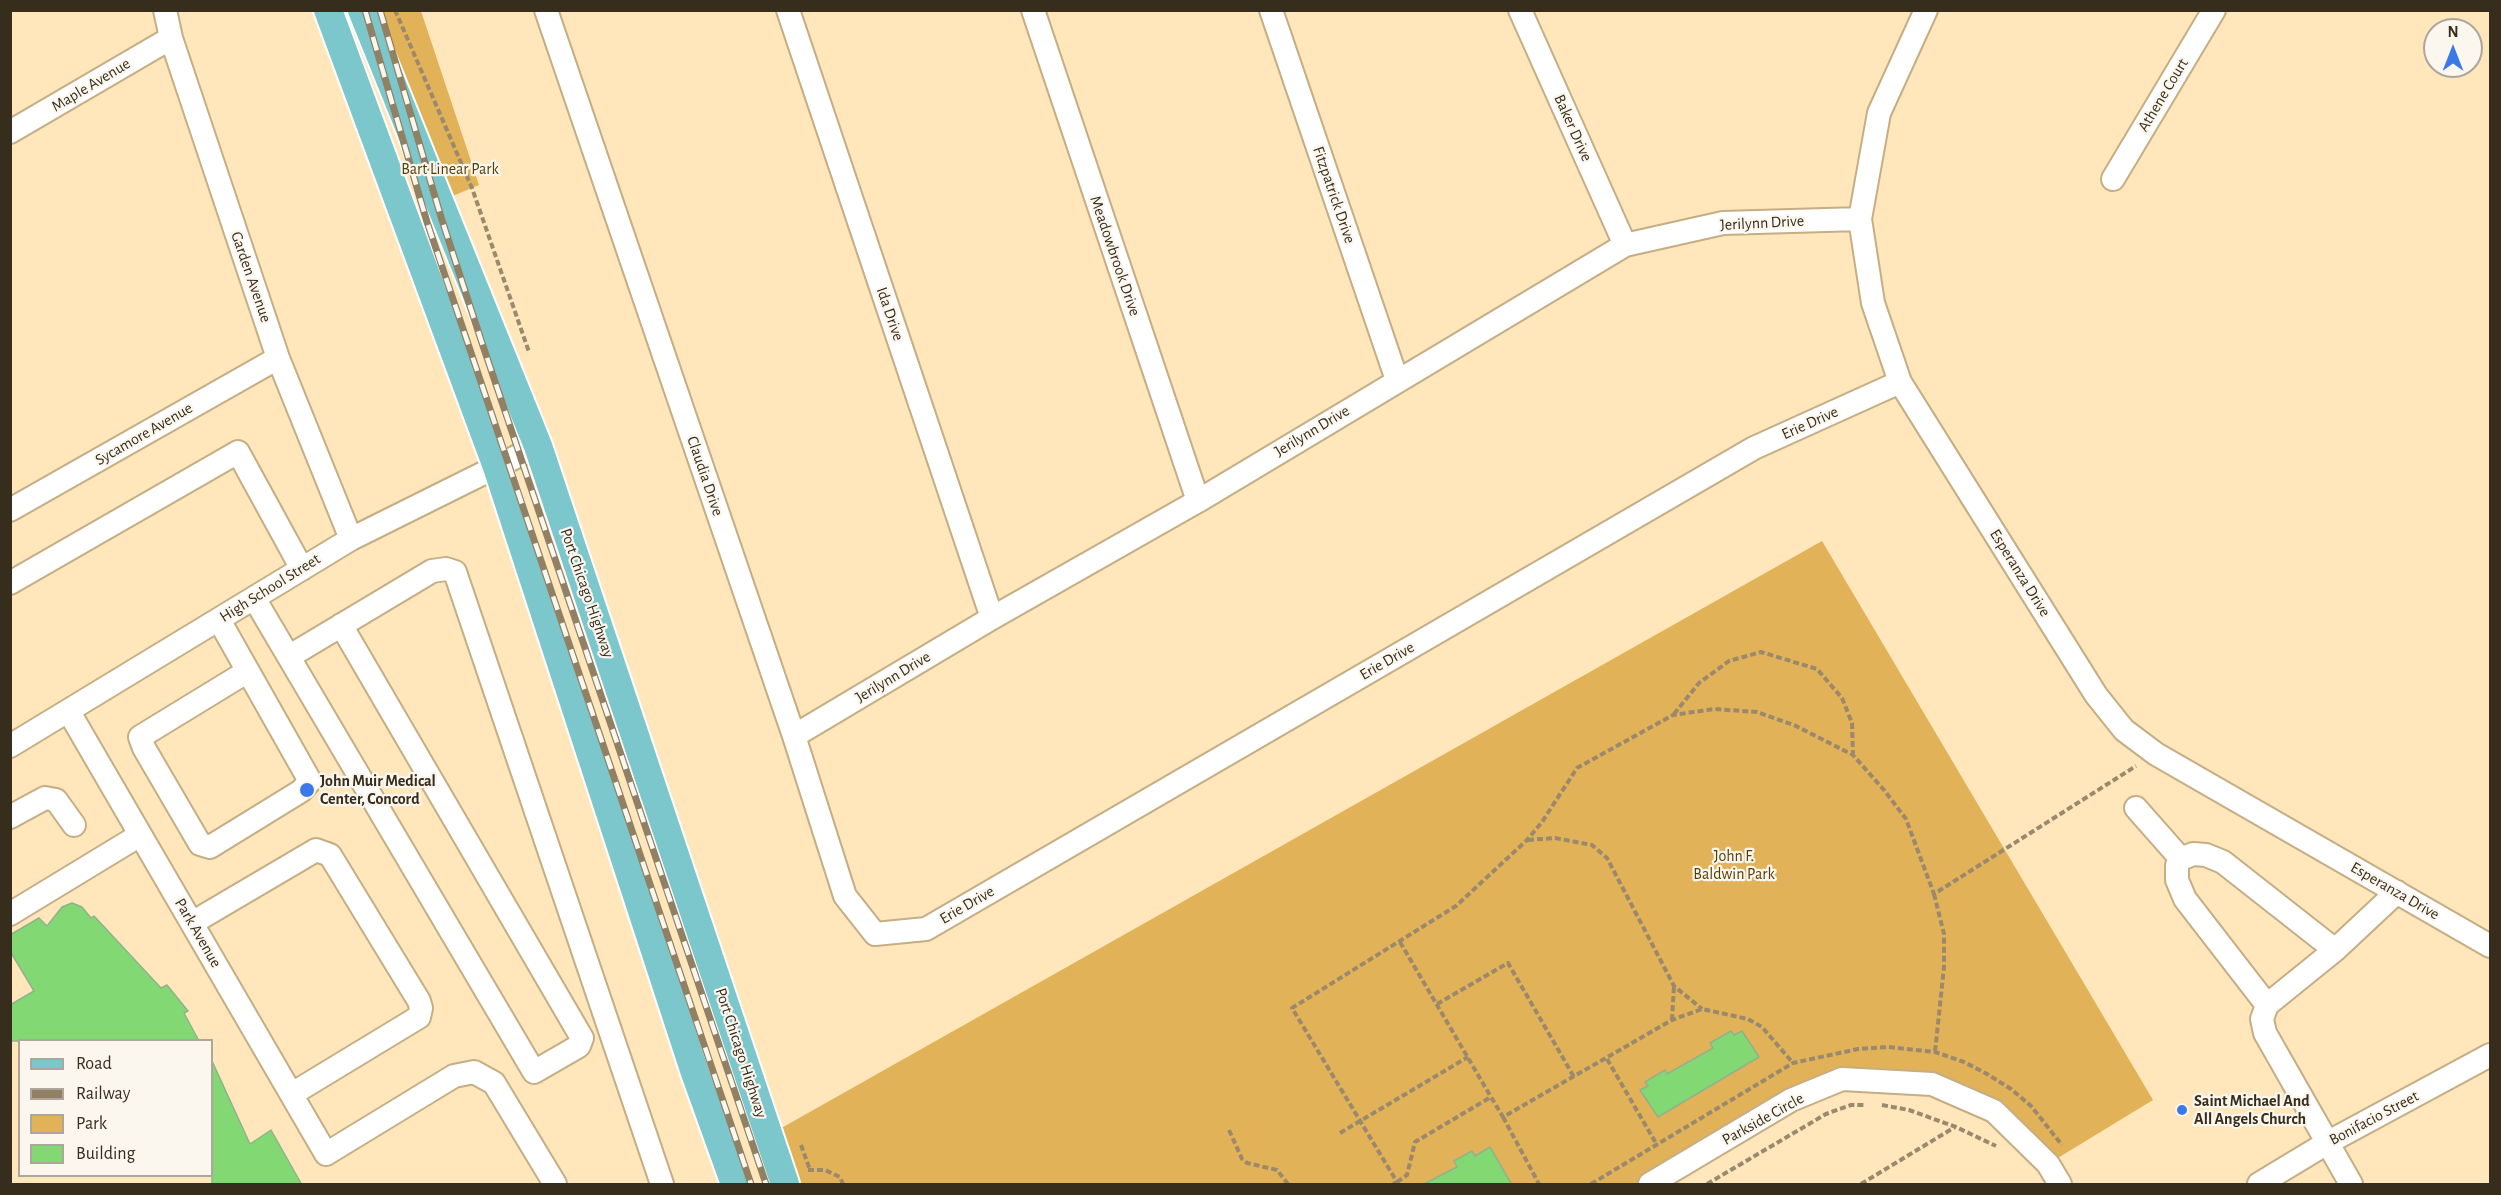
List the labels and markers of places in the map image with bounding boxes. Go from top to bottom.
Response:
place label: John Muir Medical Center, Concord [320,771,436,809]
marker: John Muir Medical Center, Concord [298,781,316,799]
place label: Saint Michael And All Angels Church [2194,1091,2310,1129]
marker: Saint Michael And All Angels Church [2175,1103,2189,1117]

